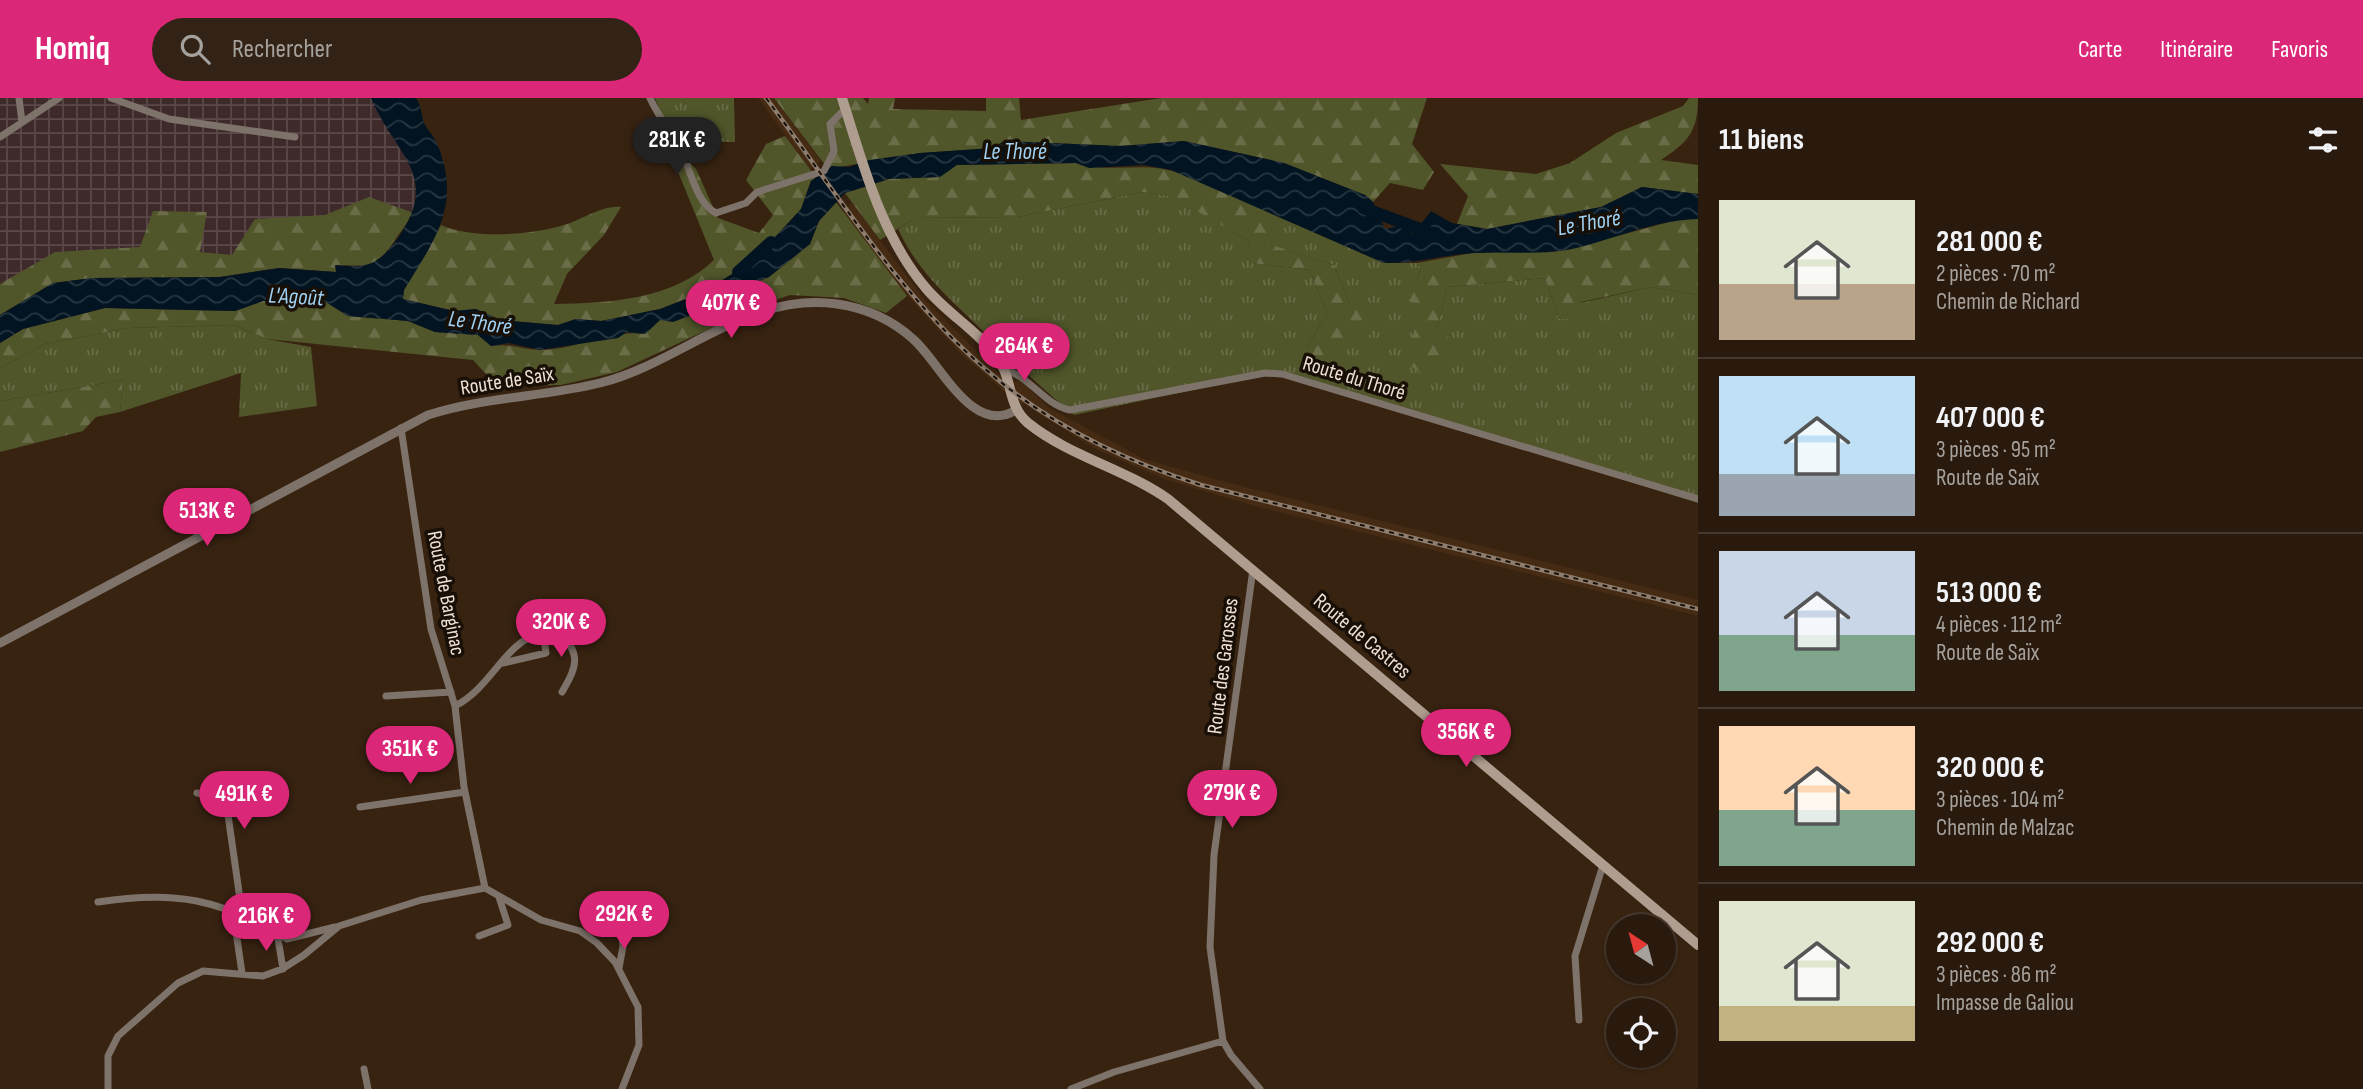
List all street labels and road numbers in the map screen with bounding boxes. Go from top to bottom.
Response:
street label: Route du Thoré [1300,351,1408,405]
street label: Route de Saïx [458,361,556,401]
street label: Route de Barginac [422,529,470,657]
street label: Route de Castres [1308,588,1416,684]
street label: Route des Garosses [1202,597,1244,735]

